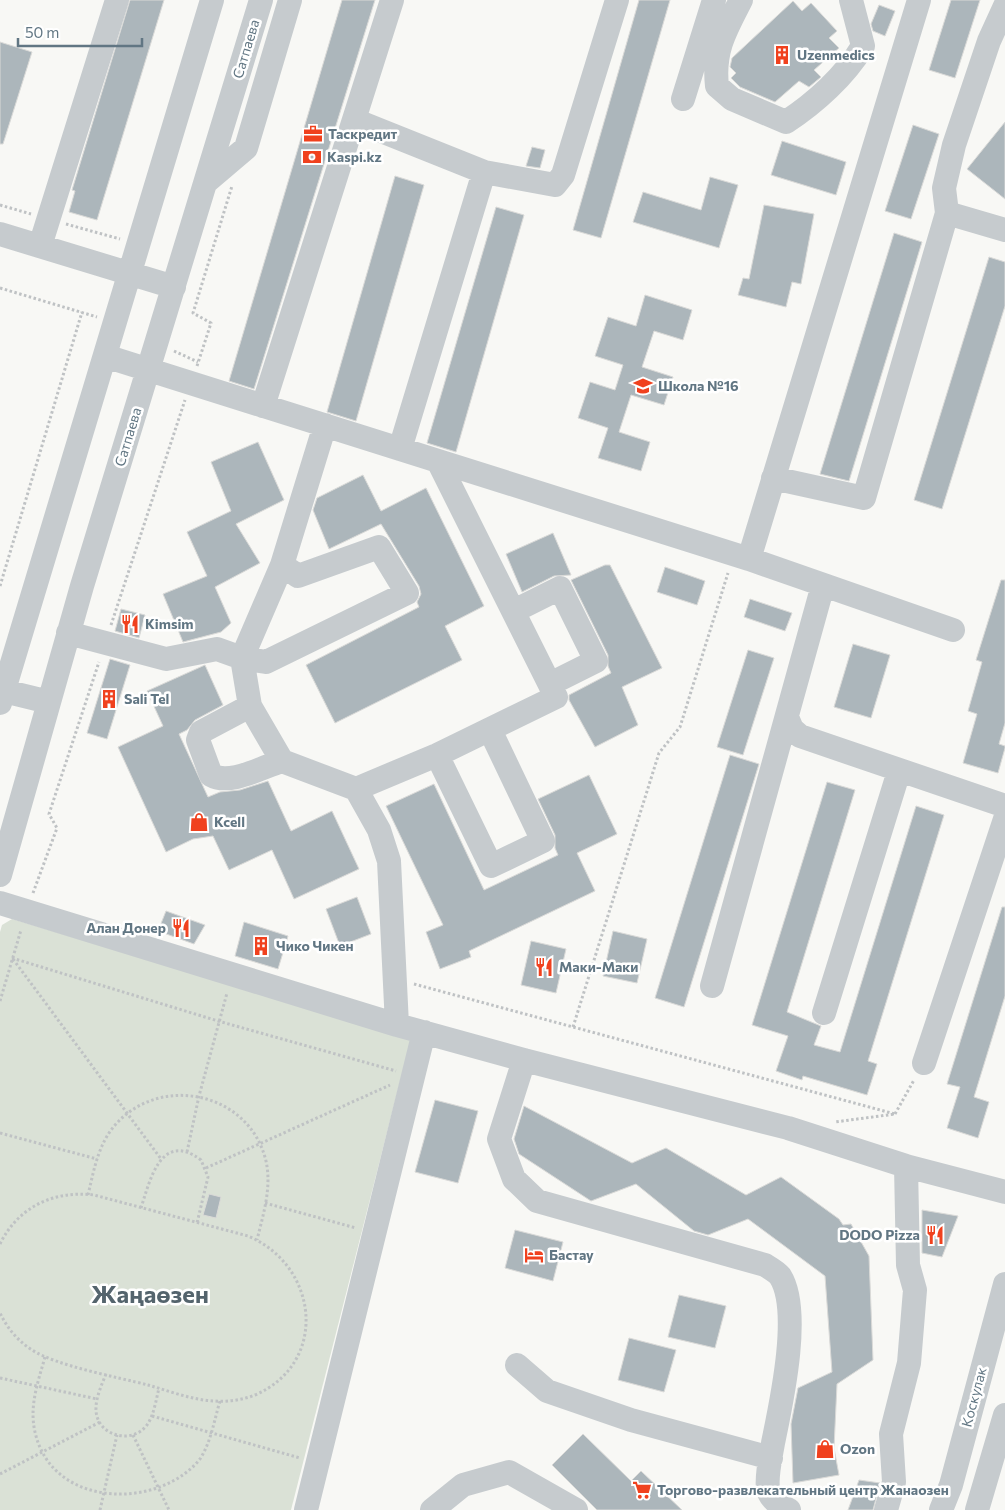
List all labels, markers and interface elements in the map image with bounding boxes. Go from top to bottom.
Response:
scale bar [18,15,141,47]
street label: Сатпаева [229,17,263,80]
text: 50 m [25,23,59,41]
building icon: Uzenmedics [771,44,793,66]
place label: Uzenmedics [797,46,875,63]
office icon: Таскредит [302,123,324,145]
place label: Таскредит [328,125,398,142]
bank icon: Kaspi.kz [301,146,323,168]
place label: Kaspi.kz [327,148,382,165]
school or university icon: Школа №16 [632,375,654,397]
place label: Школа №16 [658,377,739,394]
street label: Сатпаева [111,405,145,468]
restaurant icon: Kimsim [119,613,141,635]
place label: Kimsim [145,615,194,632]
building icon: Sali Tel [98,688,120,710]
place label: Sali Tel [124,690,169,707]
shop icon: Kcell [188,811,210,833]
place label: Kcell [214,813,245,830]
restaurant icon: Алан Донер [170,917,192,939]
place label: Алан Донер [86,919,166,936]
building icon: Чико Чикен [250,935,272,957]
place label: Чико Чикен [276,937,354,954]
restaurant icon: Маки-Маки [533,956,555,978]
place label: Маки-Маки [559,958,638,975]
restaurant icon: DODO Pizza [924,1224,946,1246]
place label: DODO Pizza [839,1226,920,1243]
hotel icon: Бастау [523,1244,545,1266]
place label: Бастау [549,1246,594,1263]
district label: Жаңаөзен [91,1279,209,1308]
street label: Коскулак [957,1365,990,1429]
shop icon: Ozon [814,1438,836,1460]
place label: Ozon [840,1440,875,1457]
supermarket icon: Торгово-развлекательный центр Жанаозен [631,1479,653,1501]
place label: Торгово-развлекательный центр Жанаозен [657,1481,949,1498]

